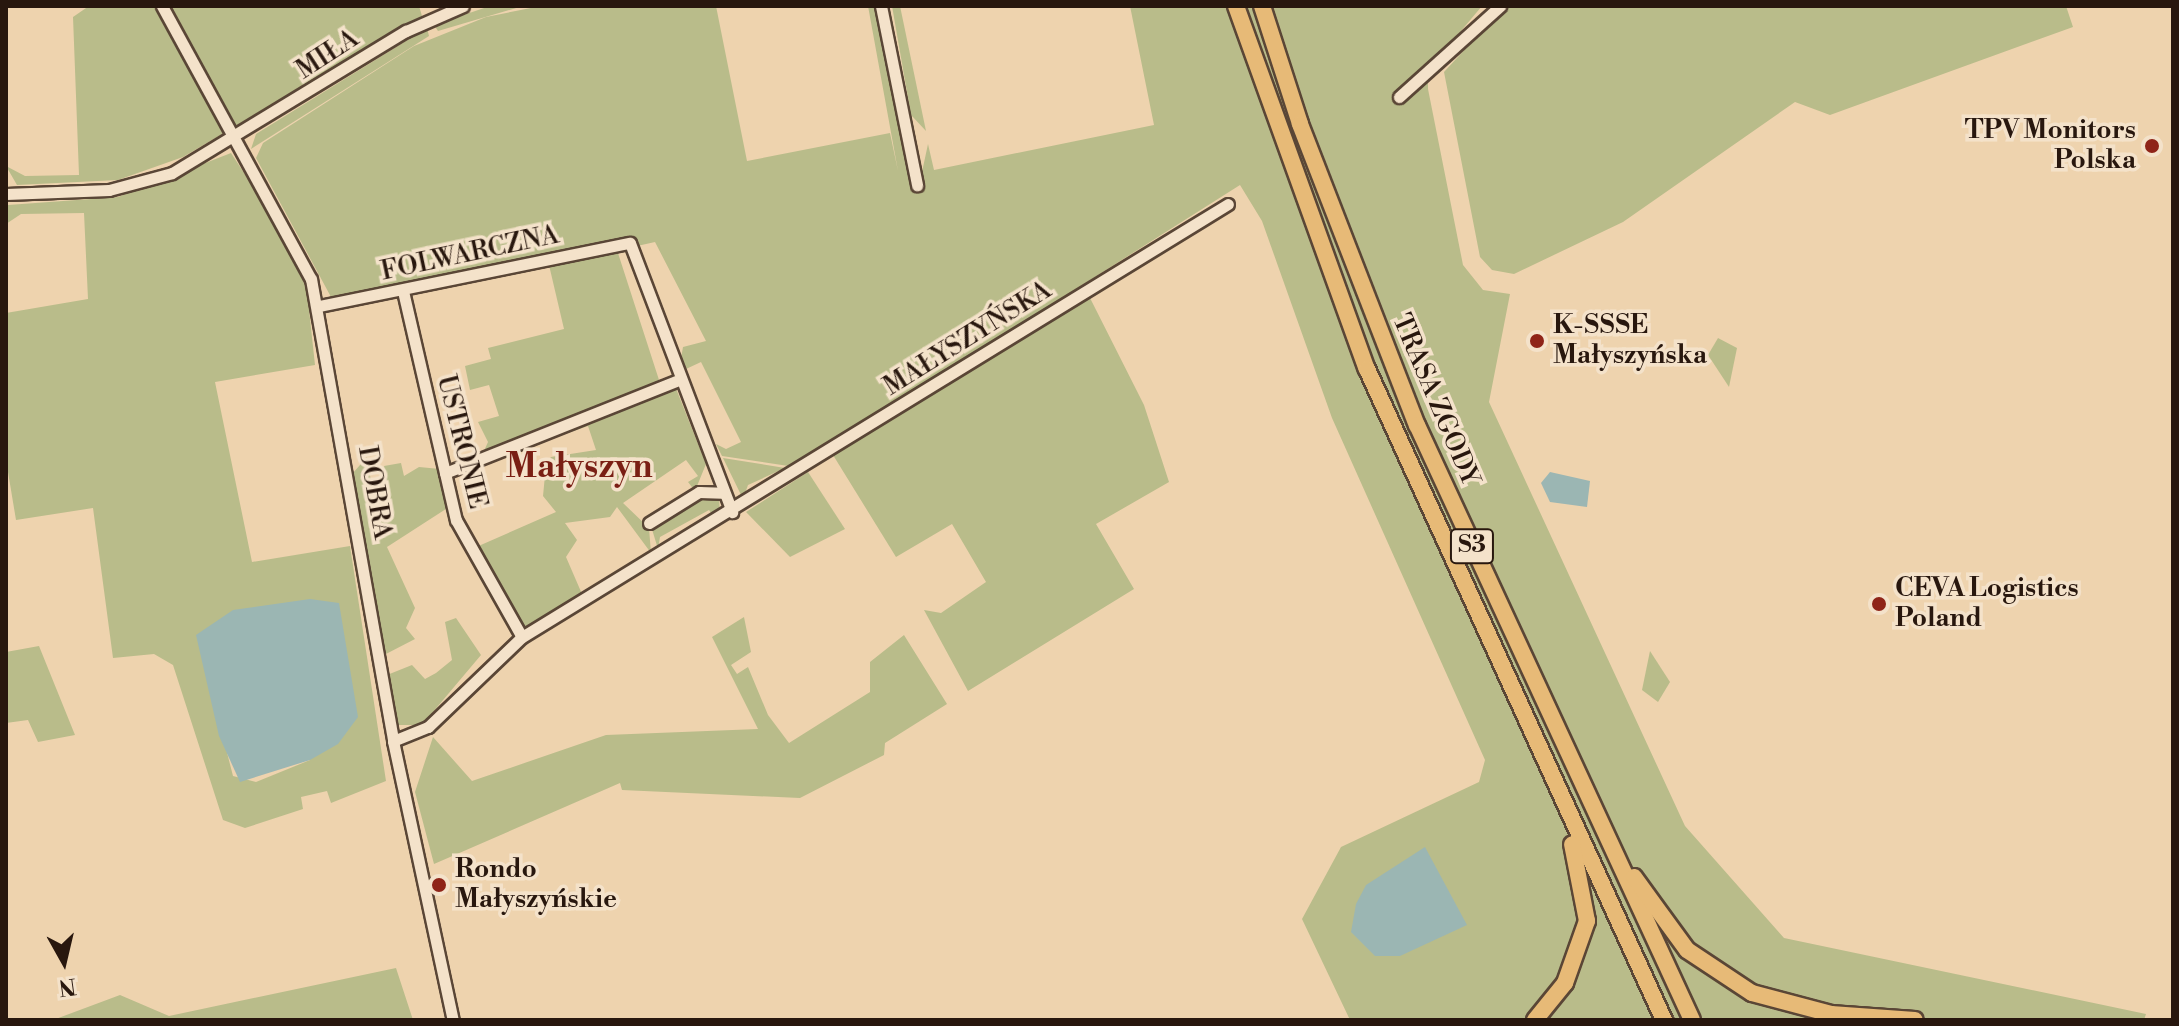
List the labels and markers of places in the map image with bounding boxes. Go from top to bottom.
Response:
place label: TPV Monitors Polska [1965,115,2136,176]
marker: TPV Monitors Polska [2143,137,2161,155]
place label: K-SSSE Małyszyńska [1553,310,1707,372]
marker: K-SSSE Małyszyńska [1528,332,1546,350]
place label: CEVA Logistics Poland [1895,573,2079,634]
marker: CEVA Logistics Poland [1870,595,1888,613]
place label: Rondo Małyszyńskie [455,854,617,916]
marker: Rondo Małyszyńskie [430,876,448,894]

